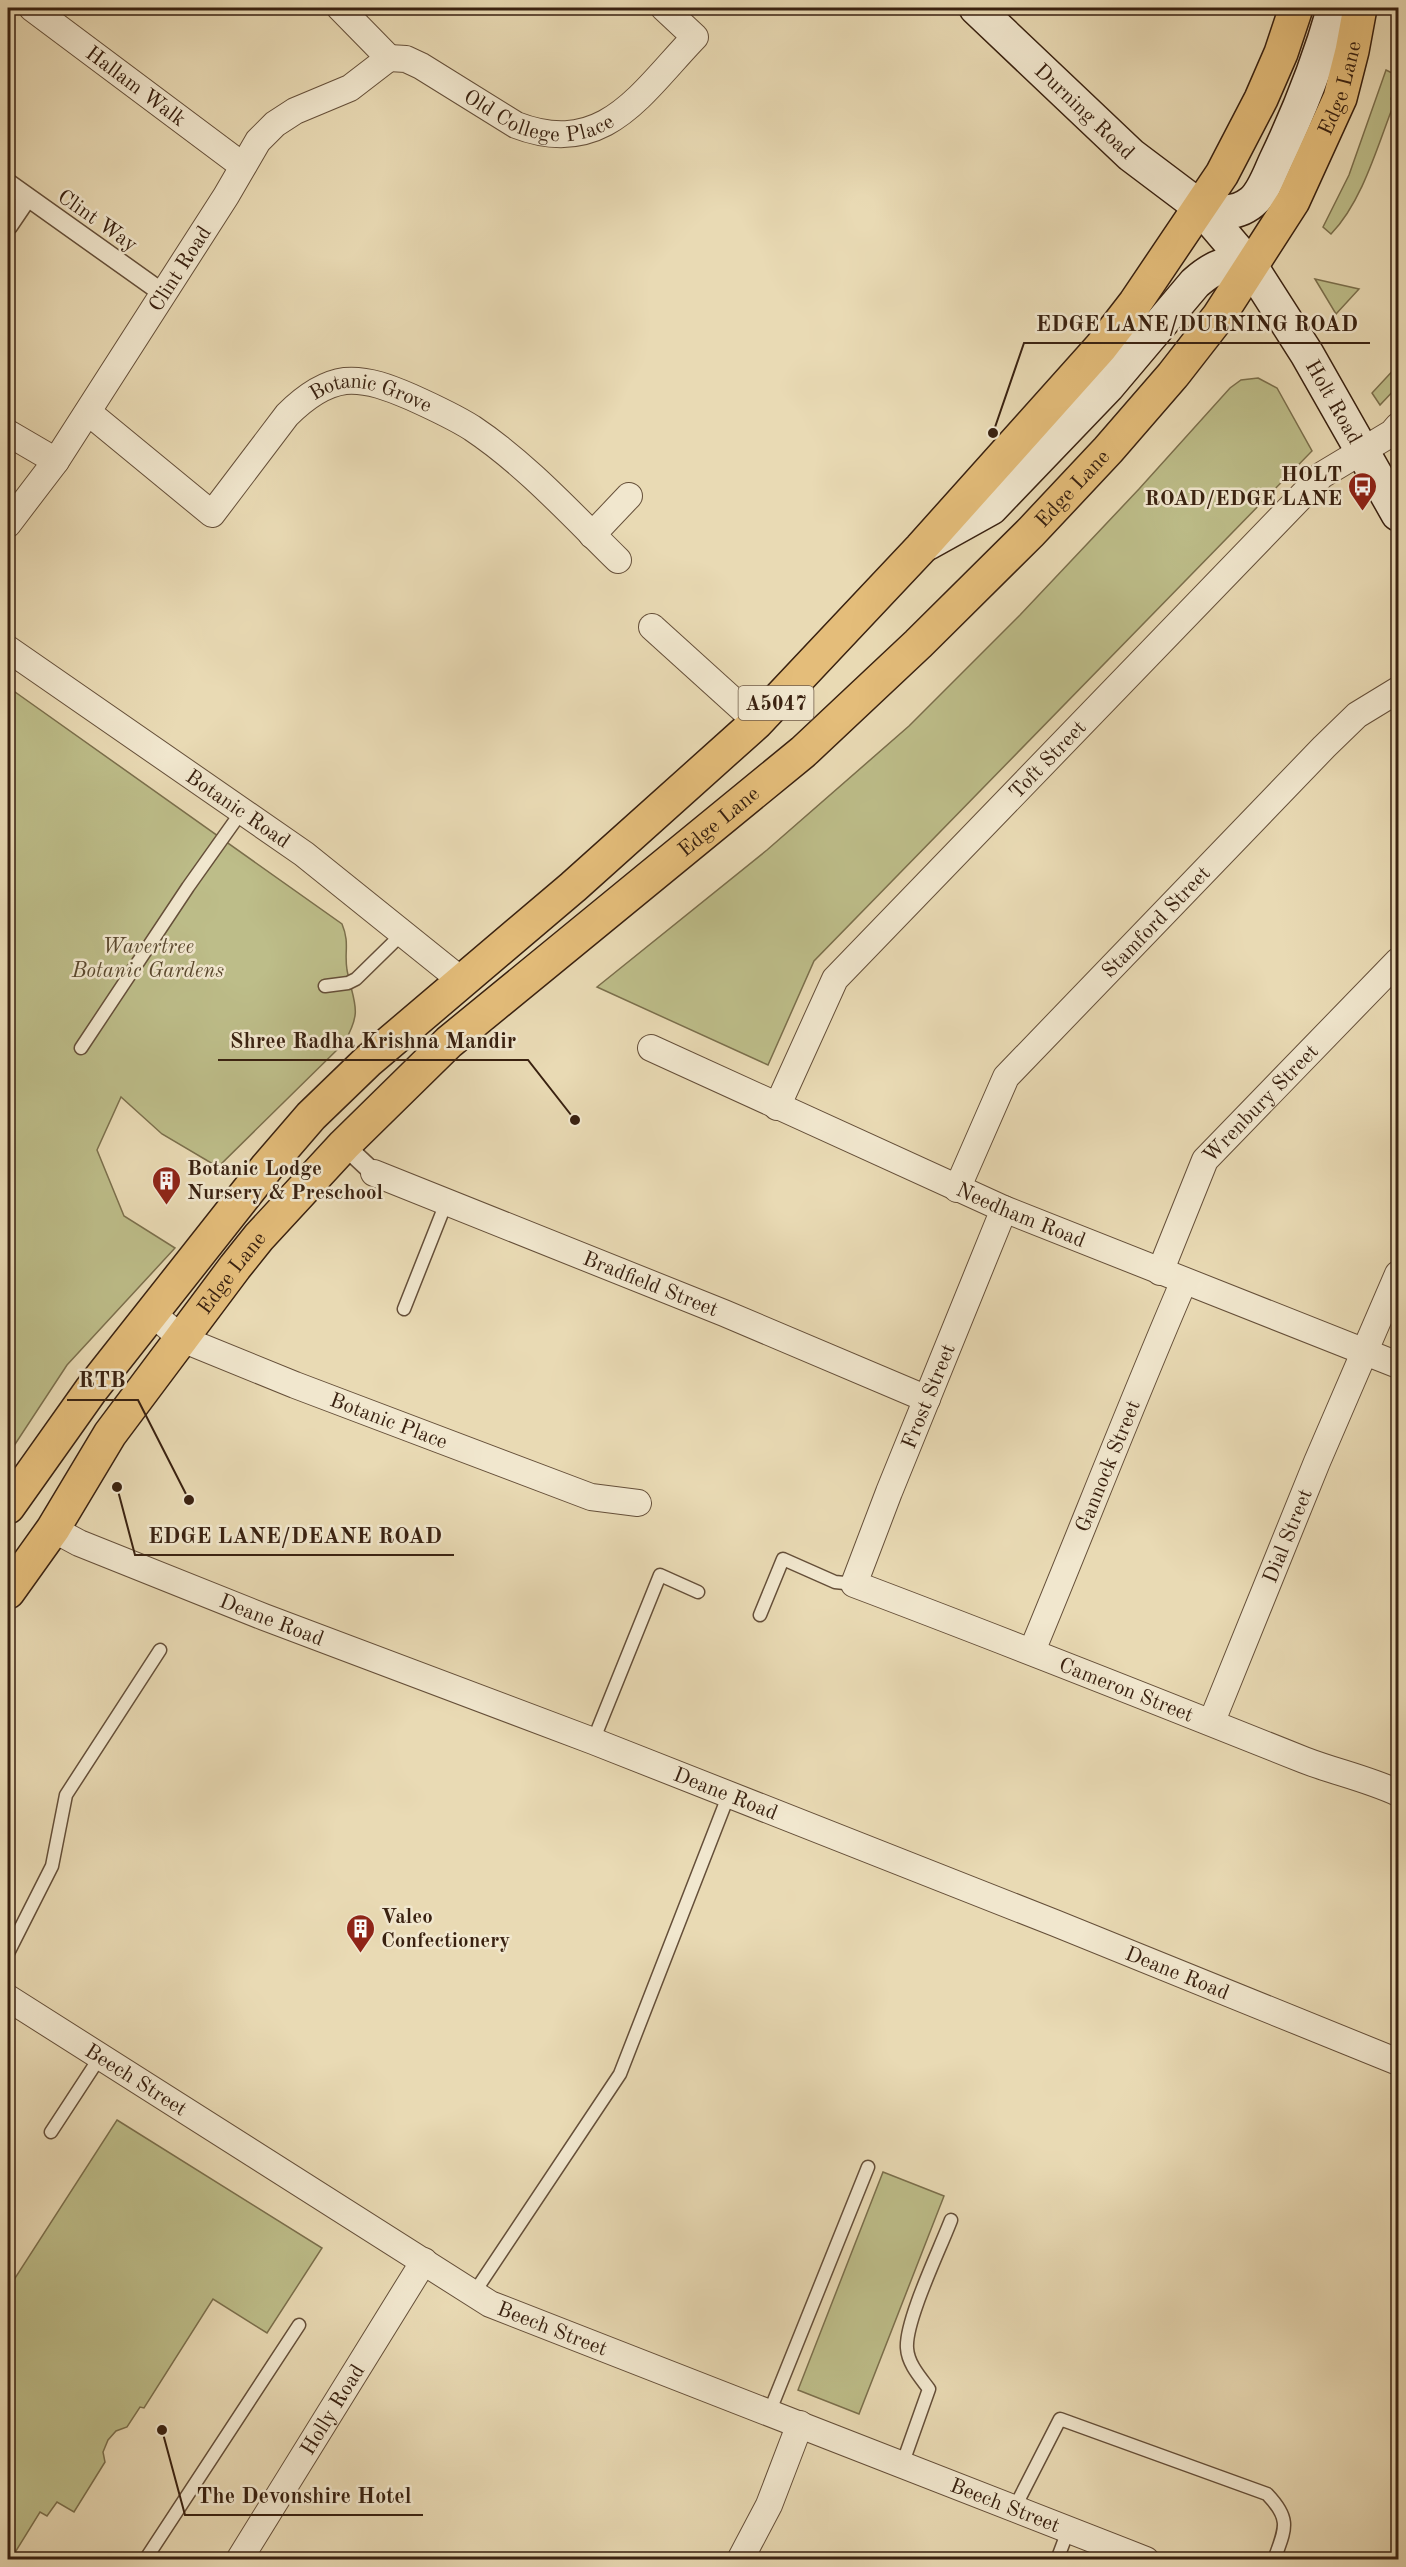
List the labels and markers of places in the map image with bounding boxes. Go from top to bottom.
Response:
callout: EDGE LANE/DURNING ROAD [1024,303,1370,343]
place label: HOLT ROAD/EDGE LANE [1144,465,1342,510]
bus stop icon: HOLT ROAD/EDGE LANE [1347,470,1379,512]
callout: Shree Radha Krishna Mandir [218,1020,528,1060]
place label: Botanic Lodge Nursery & Preschool [187,1159,383,1204]
building icon: Botanic Lodge Nursery & Preschool [150,1164,182,1206]
callout: RTB [67,1360,138,1400]
callout: EDGE LANE/DEANE ROAD [135,1515,454,1555]
place label: Valeo Confectionery [381,1907,510,1952]
building icon: Valeo Confectionery [344,1912,376,1954]
callout: The Devonshire Hotel [185,2475,423,2515]

